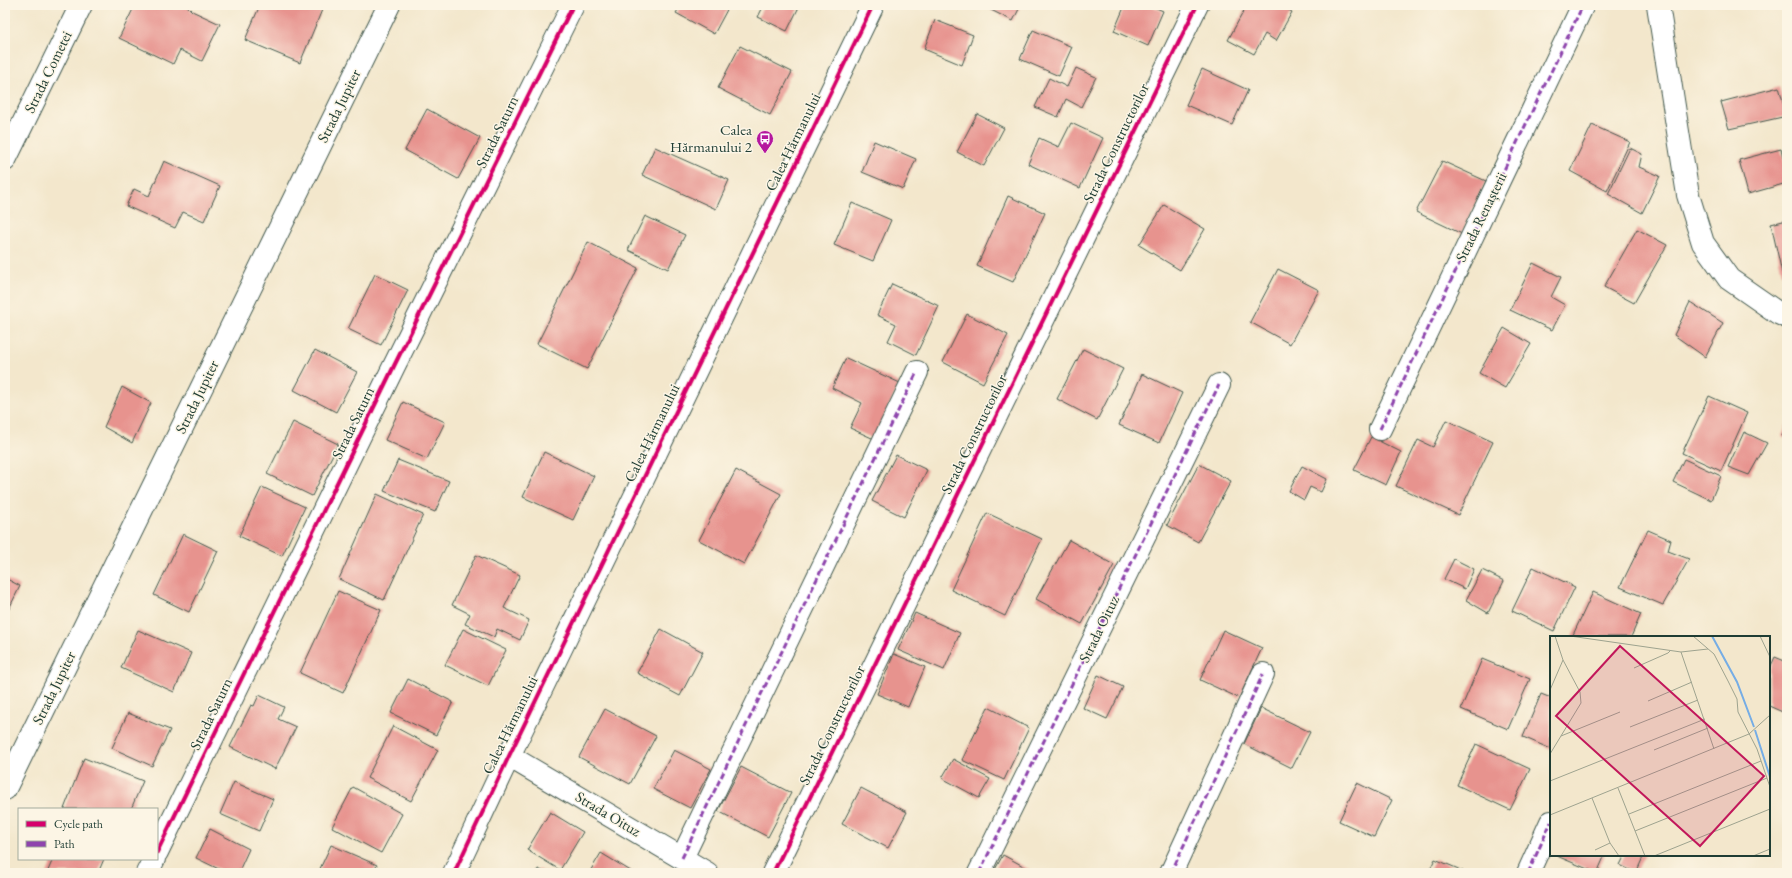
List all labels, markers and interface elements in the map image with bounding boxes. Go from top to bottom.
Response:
street label: Strada Cometei [19,27,76,116]
street label: Strada Jupiter [313,66,364,146]
street label: Strada Constructorilor [1078,80,1153,206]
street label: Calea Hărmanului [761,89,825,194]
street label: Strada Saturn [471,93,522,171]
place label: Calea Hărmanului 2 [670,120,753,156]
bus stop icon: Calea Hărmanului 2 [755,129,775,154]
street label: Strada Renașterii [1451,169,1511,265]
street label: Strada Jupiter [171,357,222,437]
street label: Strada Constructorilor [936,371,1011,497]
street label: Calea Hărmanului [620,380,684,485]
street label: Strada Saturn [327,384,378,462]
street label: Strada Oituz [1074,592,1123,666]
inset map [1550,636,1770,856]
street label: Strada Jupiter [28,648,79,728]
street label: Strada Constructorilor [794,662,869,788]
street label: Calea Hărmanului [478,672,542,777]
street label: Strada Saturn [185,675,236,753]
street label: Strada Oituz [572,787,645,841]
legend [18,808,158,860]
text: Cycle path [54,816,103,832]
text: Path [54,836,75,852]

